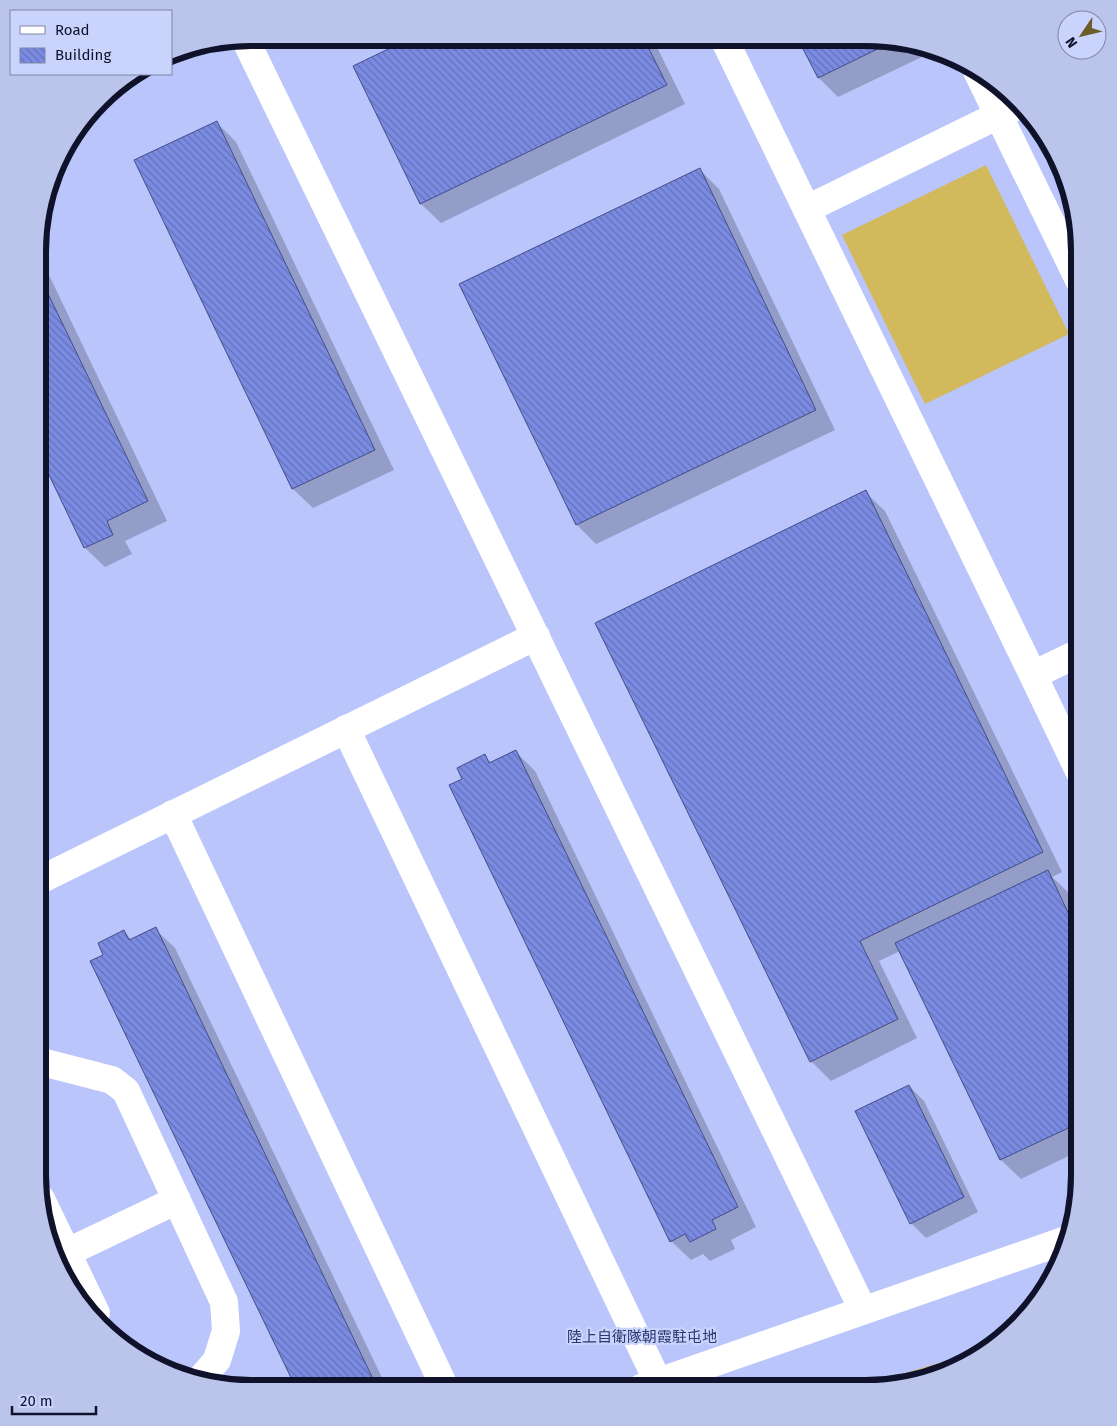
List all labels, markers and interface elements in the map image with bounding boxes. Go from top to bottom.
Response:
legend [10,10,172,75]
north arrow [1057,10,1107,60]
text: Road [55,21,90,39]
text: N [1062,33,1081,51]
text: Building [55,46,111,64]
district label: 陸上自衛隊朝霞駐屯地 [567,1328,717,1346]
scale bar [12,1384,96,1416]
text: 20 m [20,1392,53,1410]

